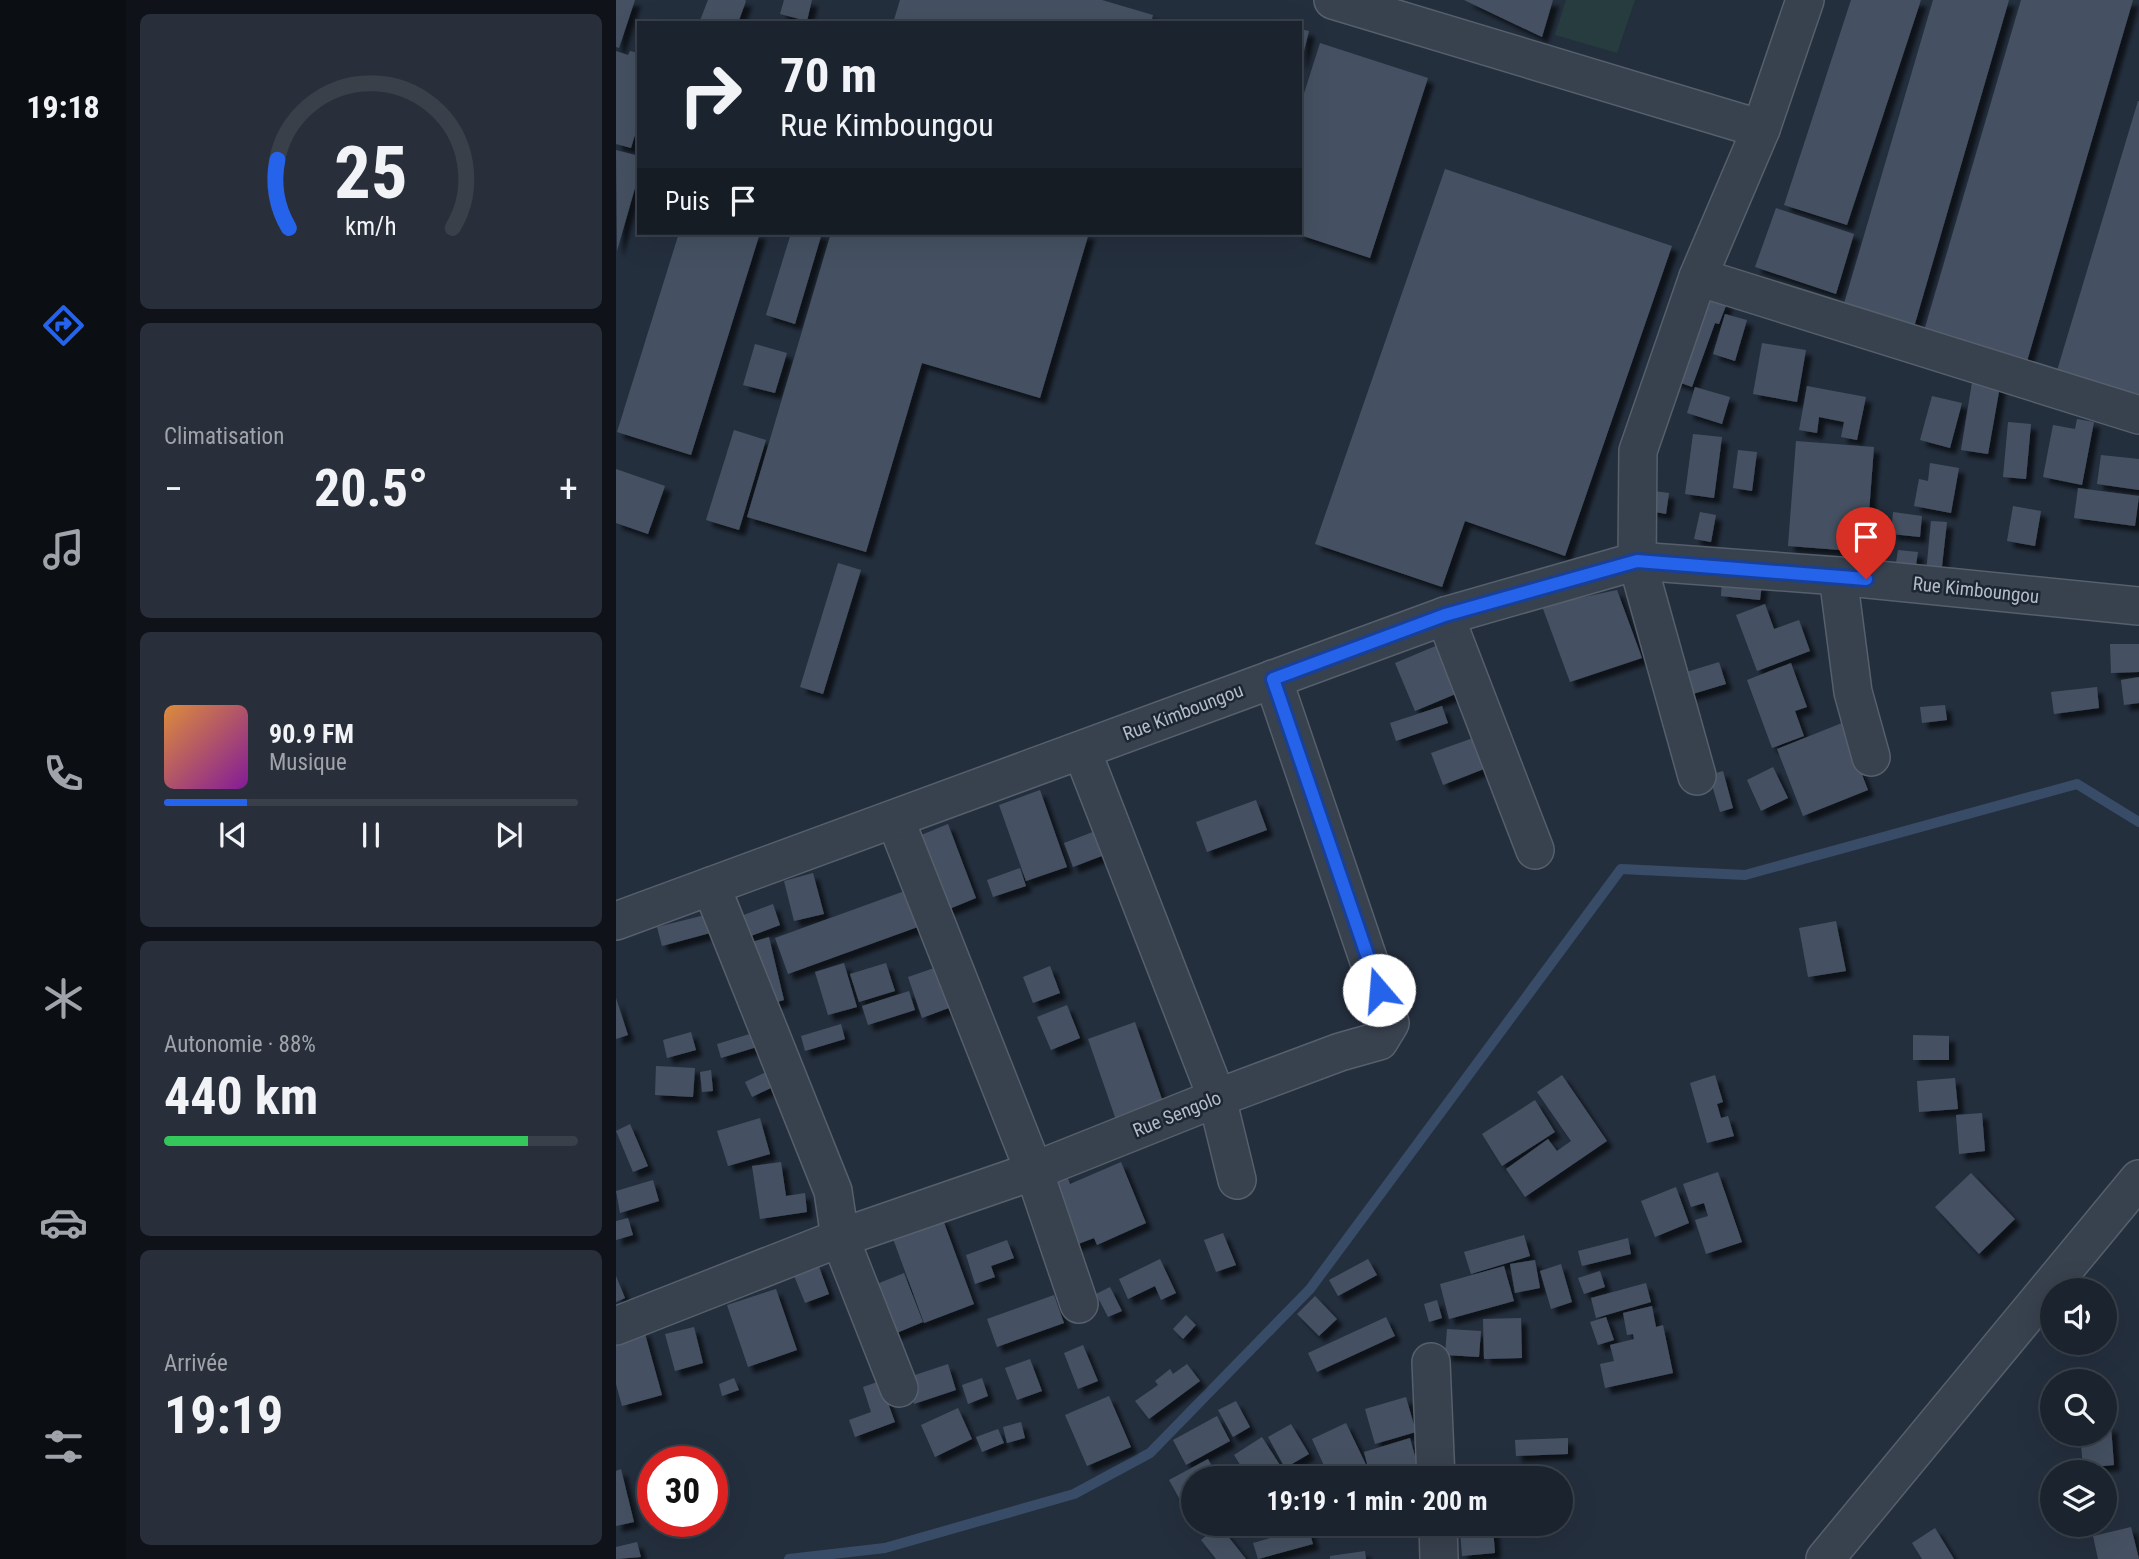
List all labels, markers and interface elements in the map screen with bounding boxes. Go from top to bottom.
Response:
text: 70 m [780,47,877,104]
icon: right [665,49,756,140]
text: 19:18 [26,88,100,126]
text: Rue Kimboungou [780,106,994,144]
text: 25 [334,130,408,216]
icon: arrive [724,182,762,220]
text: Puis [665,186,710,216]
text: km/h [345,211,397,240]
icon: directions [39,301,88,350]
text: Climatisation [164,423,284,450]
text: 20.5° [314,458,428,519]
text: − [164,467,183,511]
text: + [559,467,578,511]
pin [1836,507,1896,579]
icon: arrive [1847,518,1885,556]
icon: music [39,525,88,574]
street label: Rue Kimboungou [1912,572,2040,608]
street label: Rue Kimboungou [1120,679,1246,745]
text: 90.9 FM [269,719,354,749]
icon: phone [39,749,88,798]
text: Musique [269,749,347,776]
icon: previous [214,816,252,854]
icon: pause [352,816,390,854]
icon: next [490,816,528,854]
position arrow [1342,953,1416,1027]
icon: climate [39,974,88,1023]
text: Autonomie · 88% [164,1031,316,1058]
text: 440 km [164,1066,318,1127]
street label: Rue Sengolo [1129,1086,1225,1142]
icon: car [39,1198,88,1247]
map controls [2040,1278,2117,1537]
button: sound [2040,1278,2117,1355]
text: Arrivée [164,1350,228,1377]
button: search [2040,1369,2117,1446]
text: 19:19 [164,1385,283,1446]
icon: filters [39,1422,88,1471]
speed limit sign: 30 [637,1446,728,1537]
button: layers [2040,1460,2117,1537]
text: 19:19 · 1 min · 200 m [1267,1486,1487,1516]

